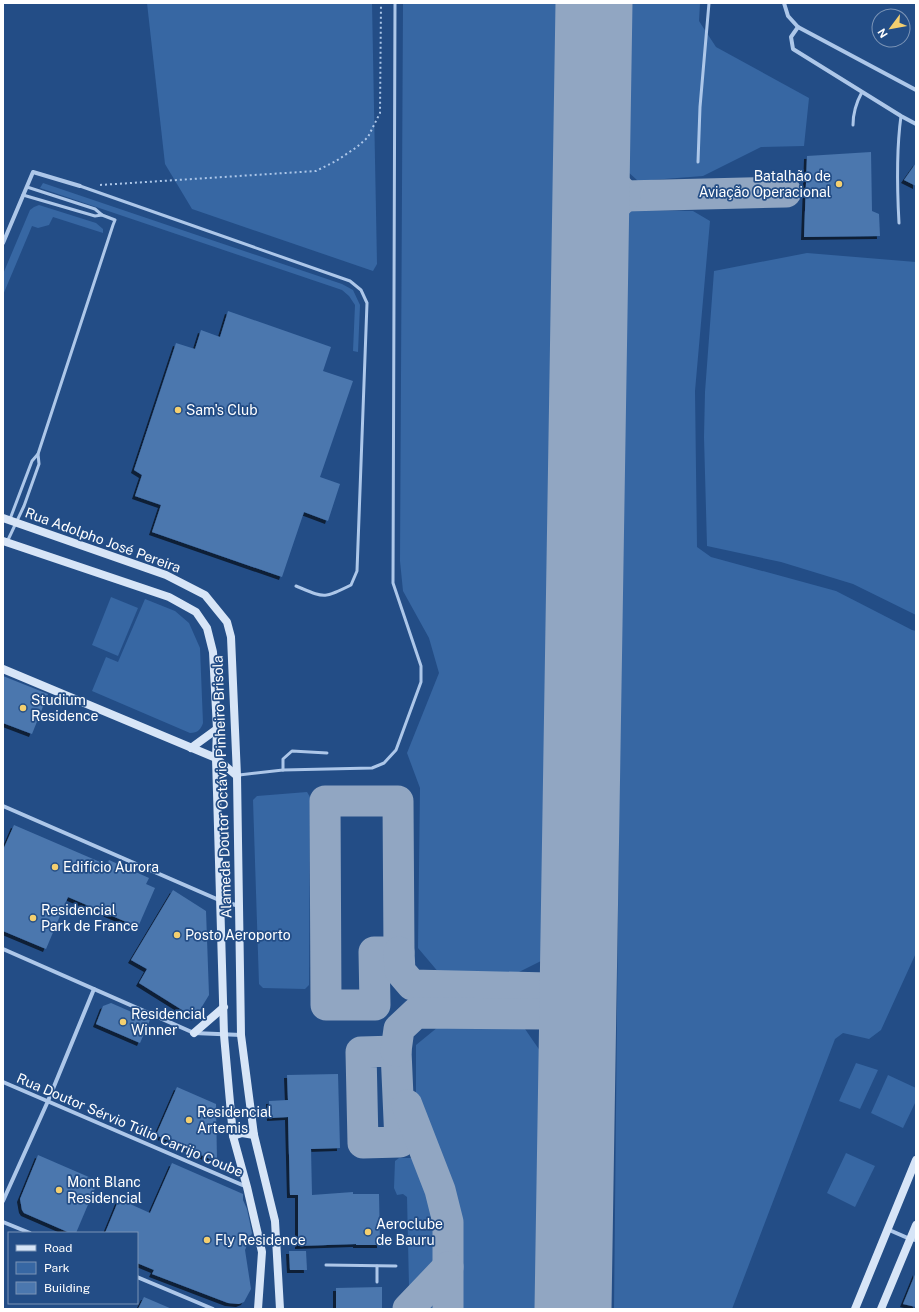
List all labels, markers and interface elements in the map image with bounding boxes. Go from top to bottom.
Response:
north arrow [871,8,911,48]
text: N [875,26,890,40]
place label: Batalhão de Aviação Operacional [699,168,831,200]
marker: Batalhão de Aviação Operacional [834,179,844,189]
place label: Sam's Club [186,402,258,418]
marker: Sam's Club [173,405,183,415]
street label: Rua Adolpho José Pereira [23,504,183,576]
street label: Alameda Doutor Octávio Pinheiro Brisola [209,655,235,919]
place label: Studium Residence [31,692,99,724]
marker: Studium Residence [18,703,28,713]
place label: Edifício Aurora [63,859,159,875]
marker: Edifício Aurora [50,862,60,872]
place label: Residencial Park de France [41,902,139,934]
marker: Residencial Park de France [28,913,38,923]
place label: Posto Aeroporto [185,927,291,943]
marker: Posto Aeroporto [172,930,182,940]
place label: Residencial Winner [131,1006,206,1038]
marker: Residencial Winner [118,1017,128,1027]
street label: Rua Doutor Sérvio Túlio Carrijo Coube [14,1070,246,1180]
place label: Residencial Artemis [197,1104,272,1136]
marker: Residencial Artemis [184,1115,194,1125]
place label: Mont Blanc Residencial [67,1174,142,1206]
marker: Mont Blanc Residencial [54,1185,64,1195]
place label: Aeroclube de Bauru [376,1216,443,1248]
marker: Aeroclube de Bauru [363,1227,373,1237]
legend [8,1232,138,1304]
place label: Fly Residence [215,1232,306,1248]
marker: Fly Residence [202,1235,212,1245]
text: Road [44,1241,72,1255]
text: Park [44,1261,70,1275]
text: Building [44,1281,90,1295]

